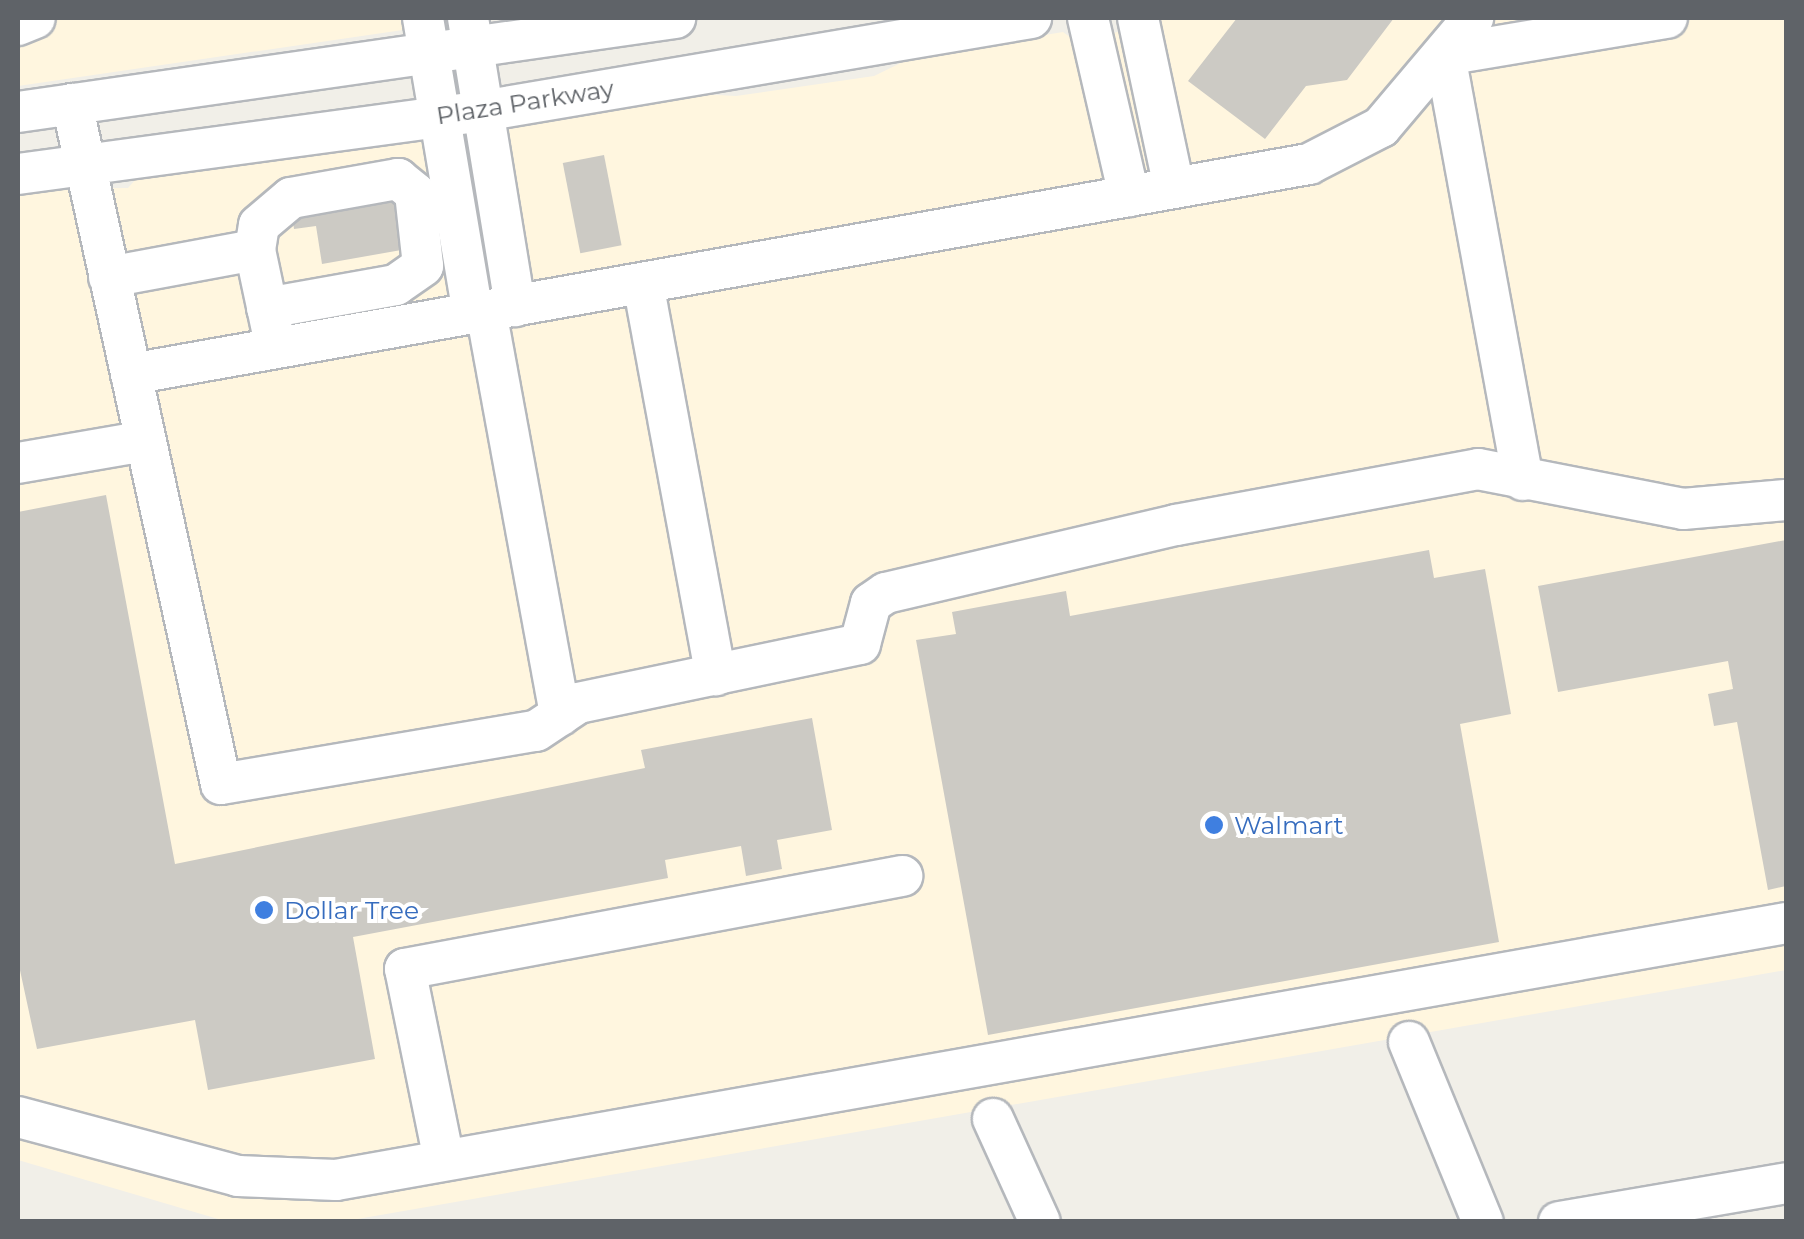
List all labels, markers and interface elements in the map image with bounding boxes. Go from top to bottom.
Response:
street label: Plaza Parkway [434,73,616,131]
place label: Walmart [1234,810,1344,840]
marker: Walmart [1203,814,1225,836]
place label: Dollar Tree [284,895,419,925]
marker: Dollar Tree [253,899,275,921]

